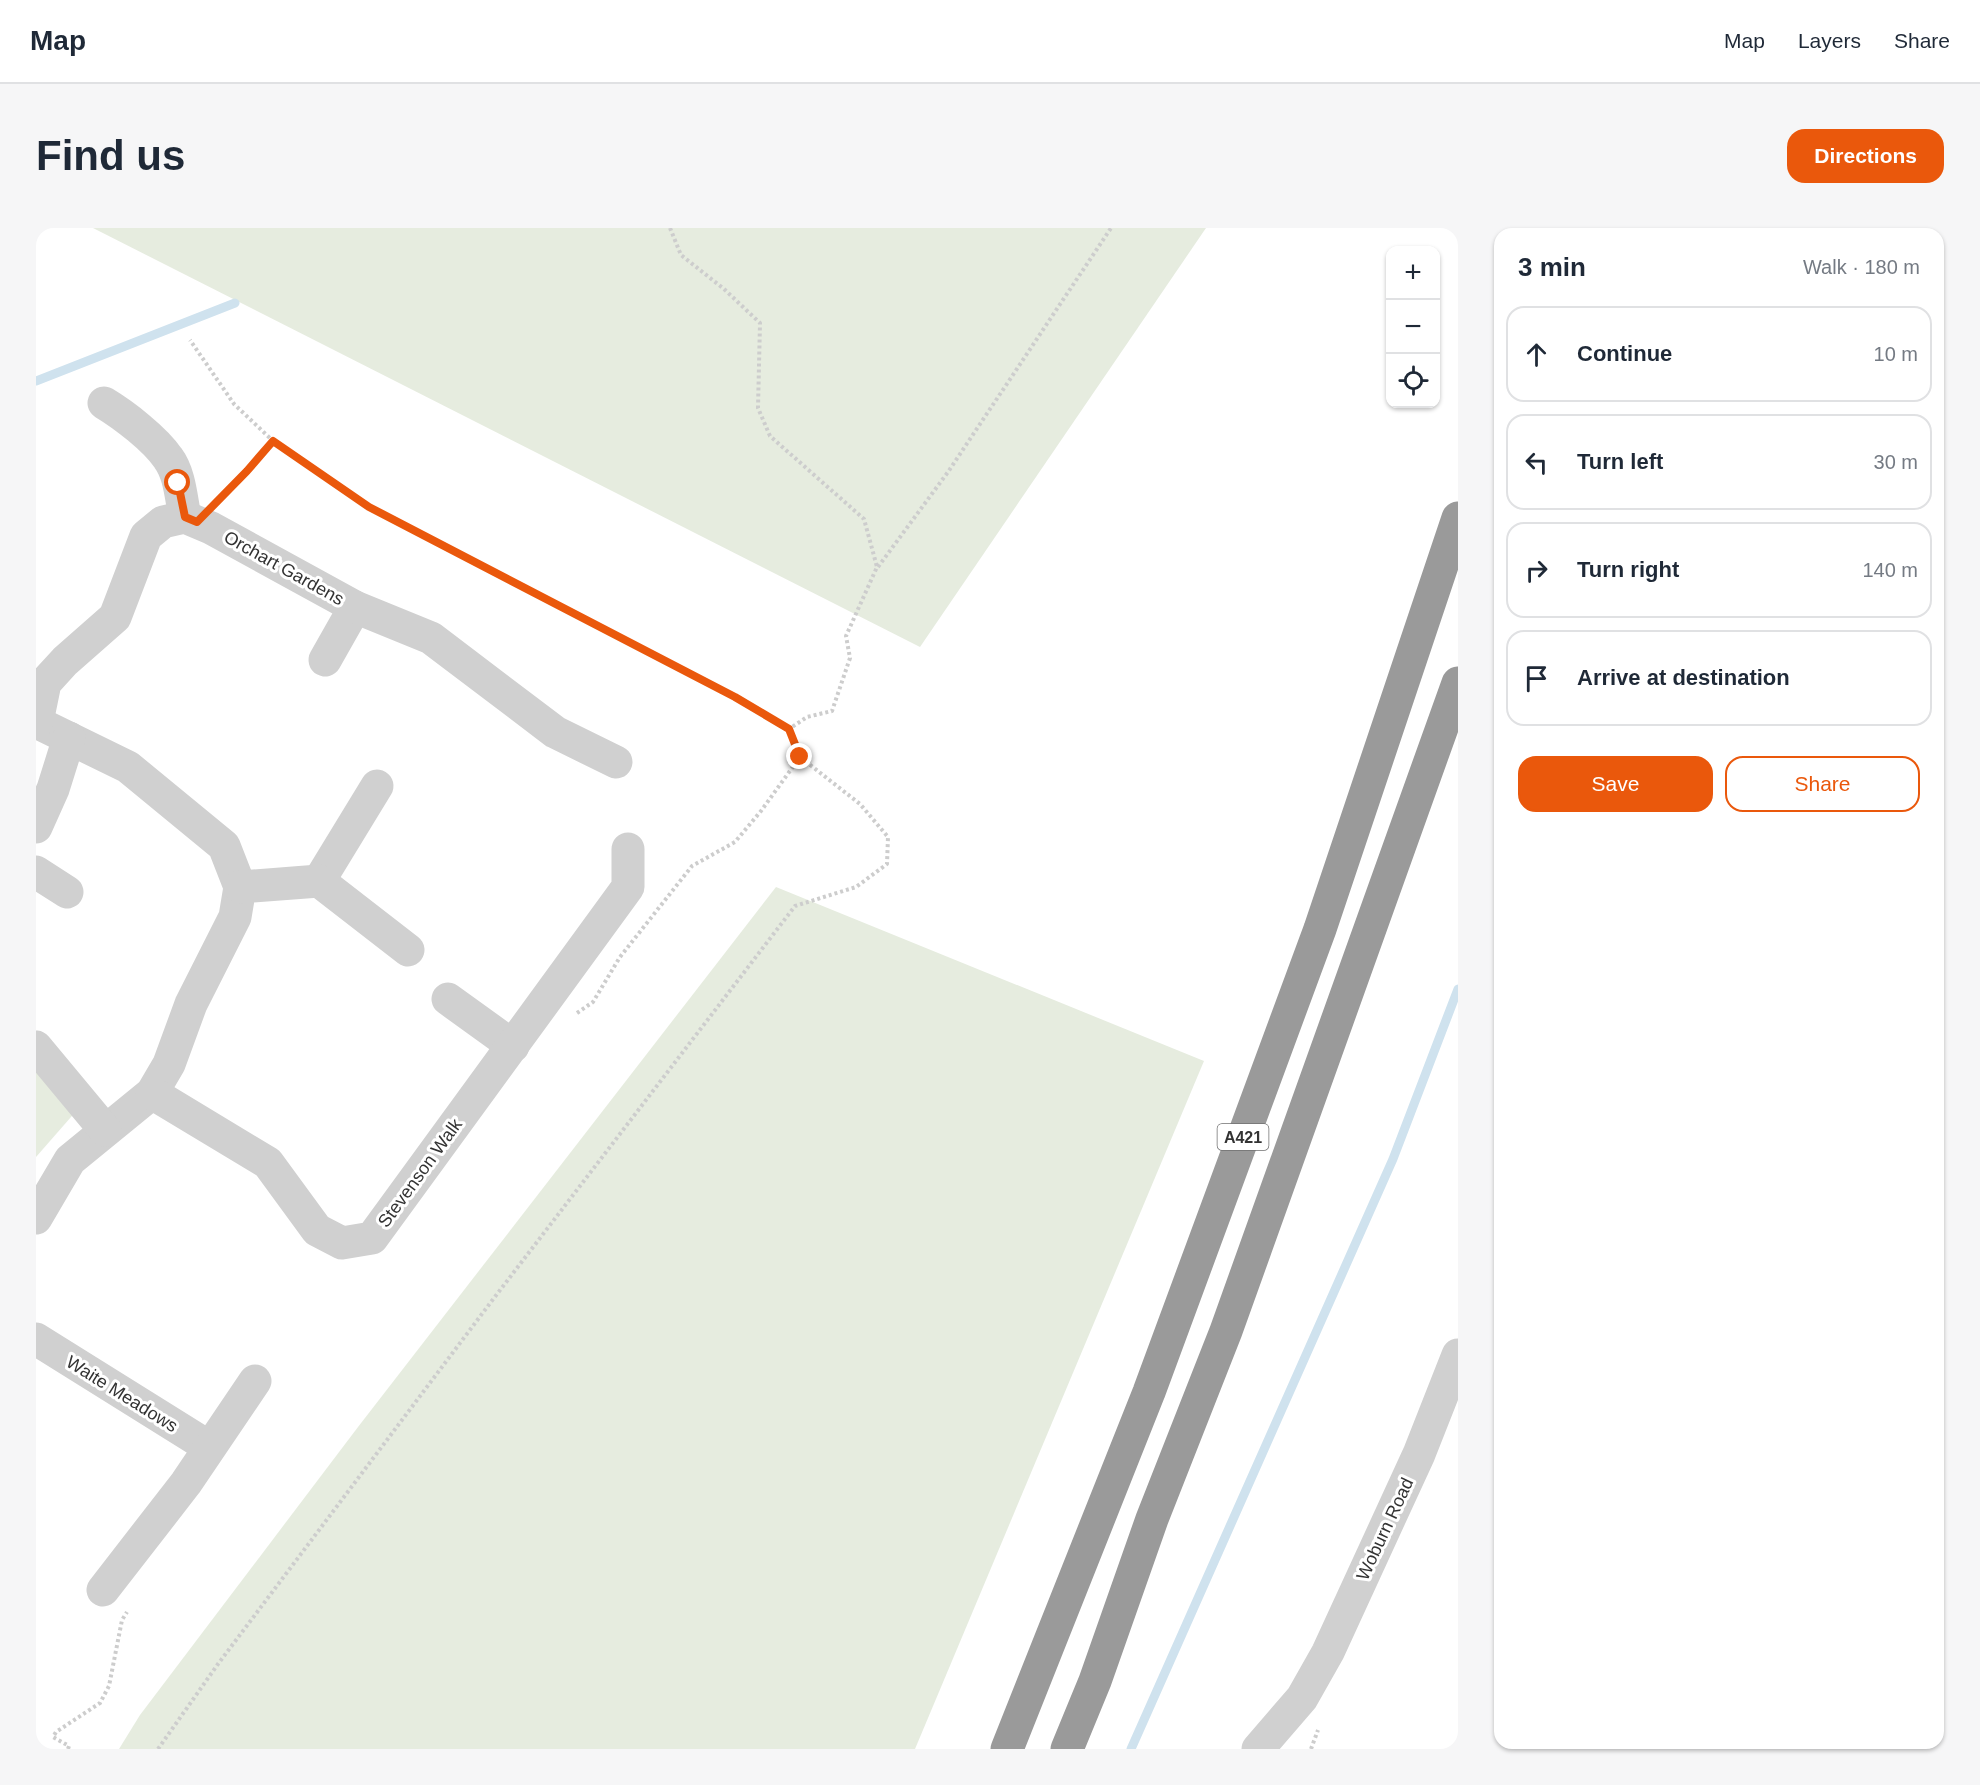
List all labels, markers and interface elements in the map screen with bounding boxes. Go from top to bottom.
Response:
text: Map [30,25,86,56]
text: Map [1724,29,1765,52]
text: Layers [1798,29,1861,52]
text: Share [1894,29,1950,52]
button: Directions [1787,129,1944,183]
text: Find us [36,132,185,179]
map controls [1386,246,1440,408]
button: + [1386,246,1440,300]
text: 3 min [1518,252,1586,282]
text: Walk · 180 m [1803,256,1920,278]
button: − [1386,300,1440,354]
icon: ahead [1520,338,1553,371]
text: Continue [1577,341,1672,366]
text: 10 m [1874,343,1918,365]
button: locate [1386,354,1440,408]
icon: left [1520,446,1553,479]
text: Turn left [1577,449,1663,474]
text: 30 m [1874,451,1918,473]
route start [164,469,190,495]
street label: Orchart Gardens [221,527,347,609]
icon: right [1520,554,1553,587]
text: Turn right [1577,557,1679,582]
text: 140 m [1862,559,1918,581]
icon: arrive [1520,662,1553,695]
text: Arrive at destination [1577,665,1790,690]
route end [786,743,812,769]
button: Save [1518,756,1713,812]
button: Share [1725,756,1920,812]
street label: Stevenson Walk [374,1114,467,1231]
road number: A421 [1218,1124,1268,1150]
street label: Waite Meadows [63,1352,181,1436]
street label: Woburn Road [1353,1475,1417,1583]

